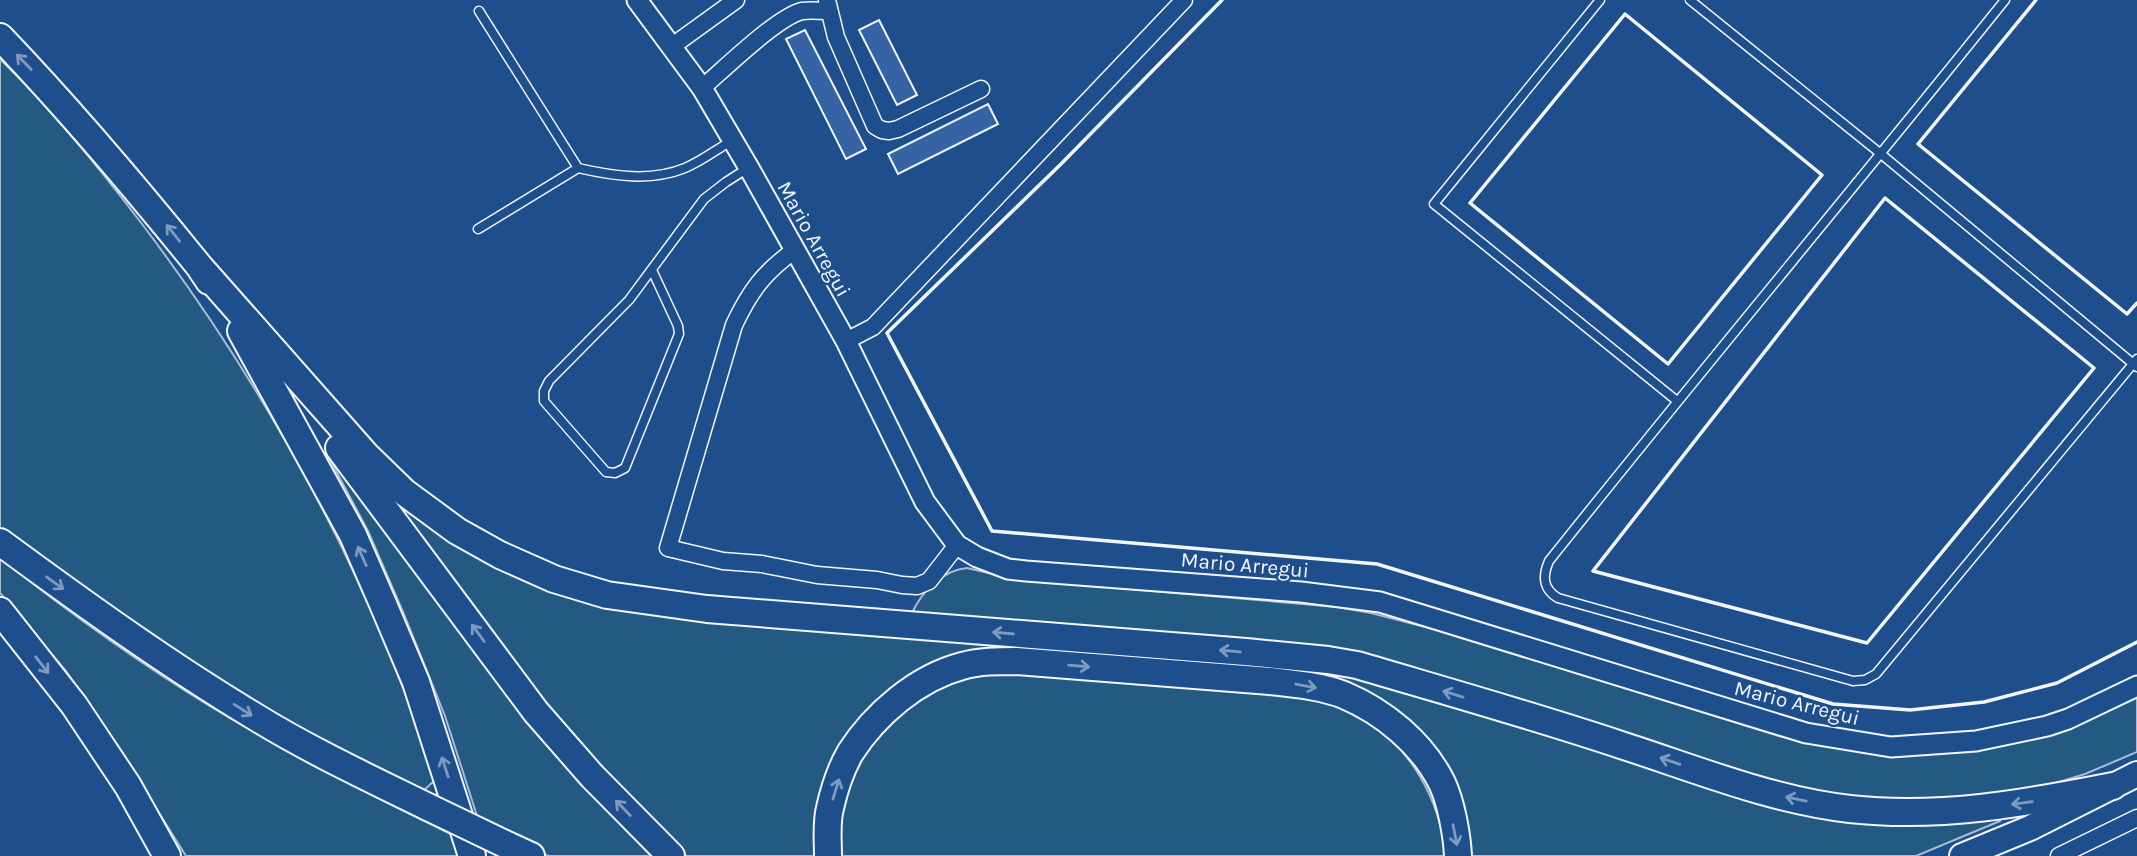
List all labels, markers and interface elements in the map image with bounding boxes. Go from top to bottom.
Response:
one-way arrow [15,54,32,71]
street label: Mario Arregui [772,177,856,301]
one-way arrow [165,225,181,243]
one-way arrow [355,546,368,567]
street label: Mario Arregui [1180,547,1310,583]
one-way arrow [45,575,64,590]
one-way arrow [470,624,485,643]
one-way arrow [993,626,1015,639]
one-way arrow [1219,644,1242,657]
one-way arrow [35,655,50,673]
one-way arrow [1068,660,1090,673]
street label: Mario Arregui [1732,676,1862,730]
one-way arrow [1294,680,1317,693]
one-way arrow [1442,686,1464,699]
one-way arrow [233,703,253,717]
one-way arrow [1659,754,1681,767]
one-way arrow [438,757,450,779]
one-way arrow [830,778,843,800]
one-way arrow [1785,791,1808,805]
one-way arrow [2011,796,2034,809]
one-way arrow [614,800,631,817]
one-way arrow [1449,823,1463,846]

